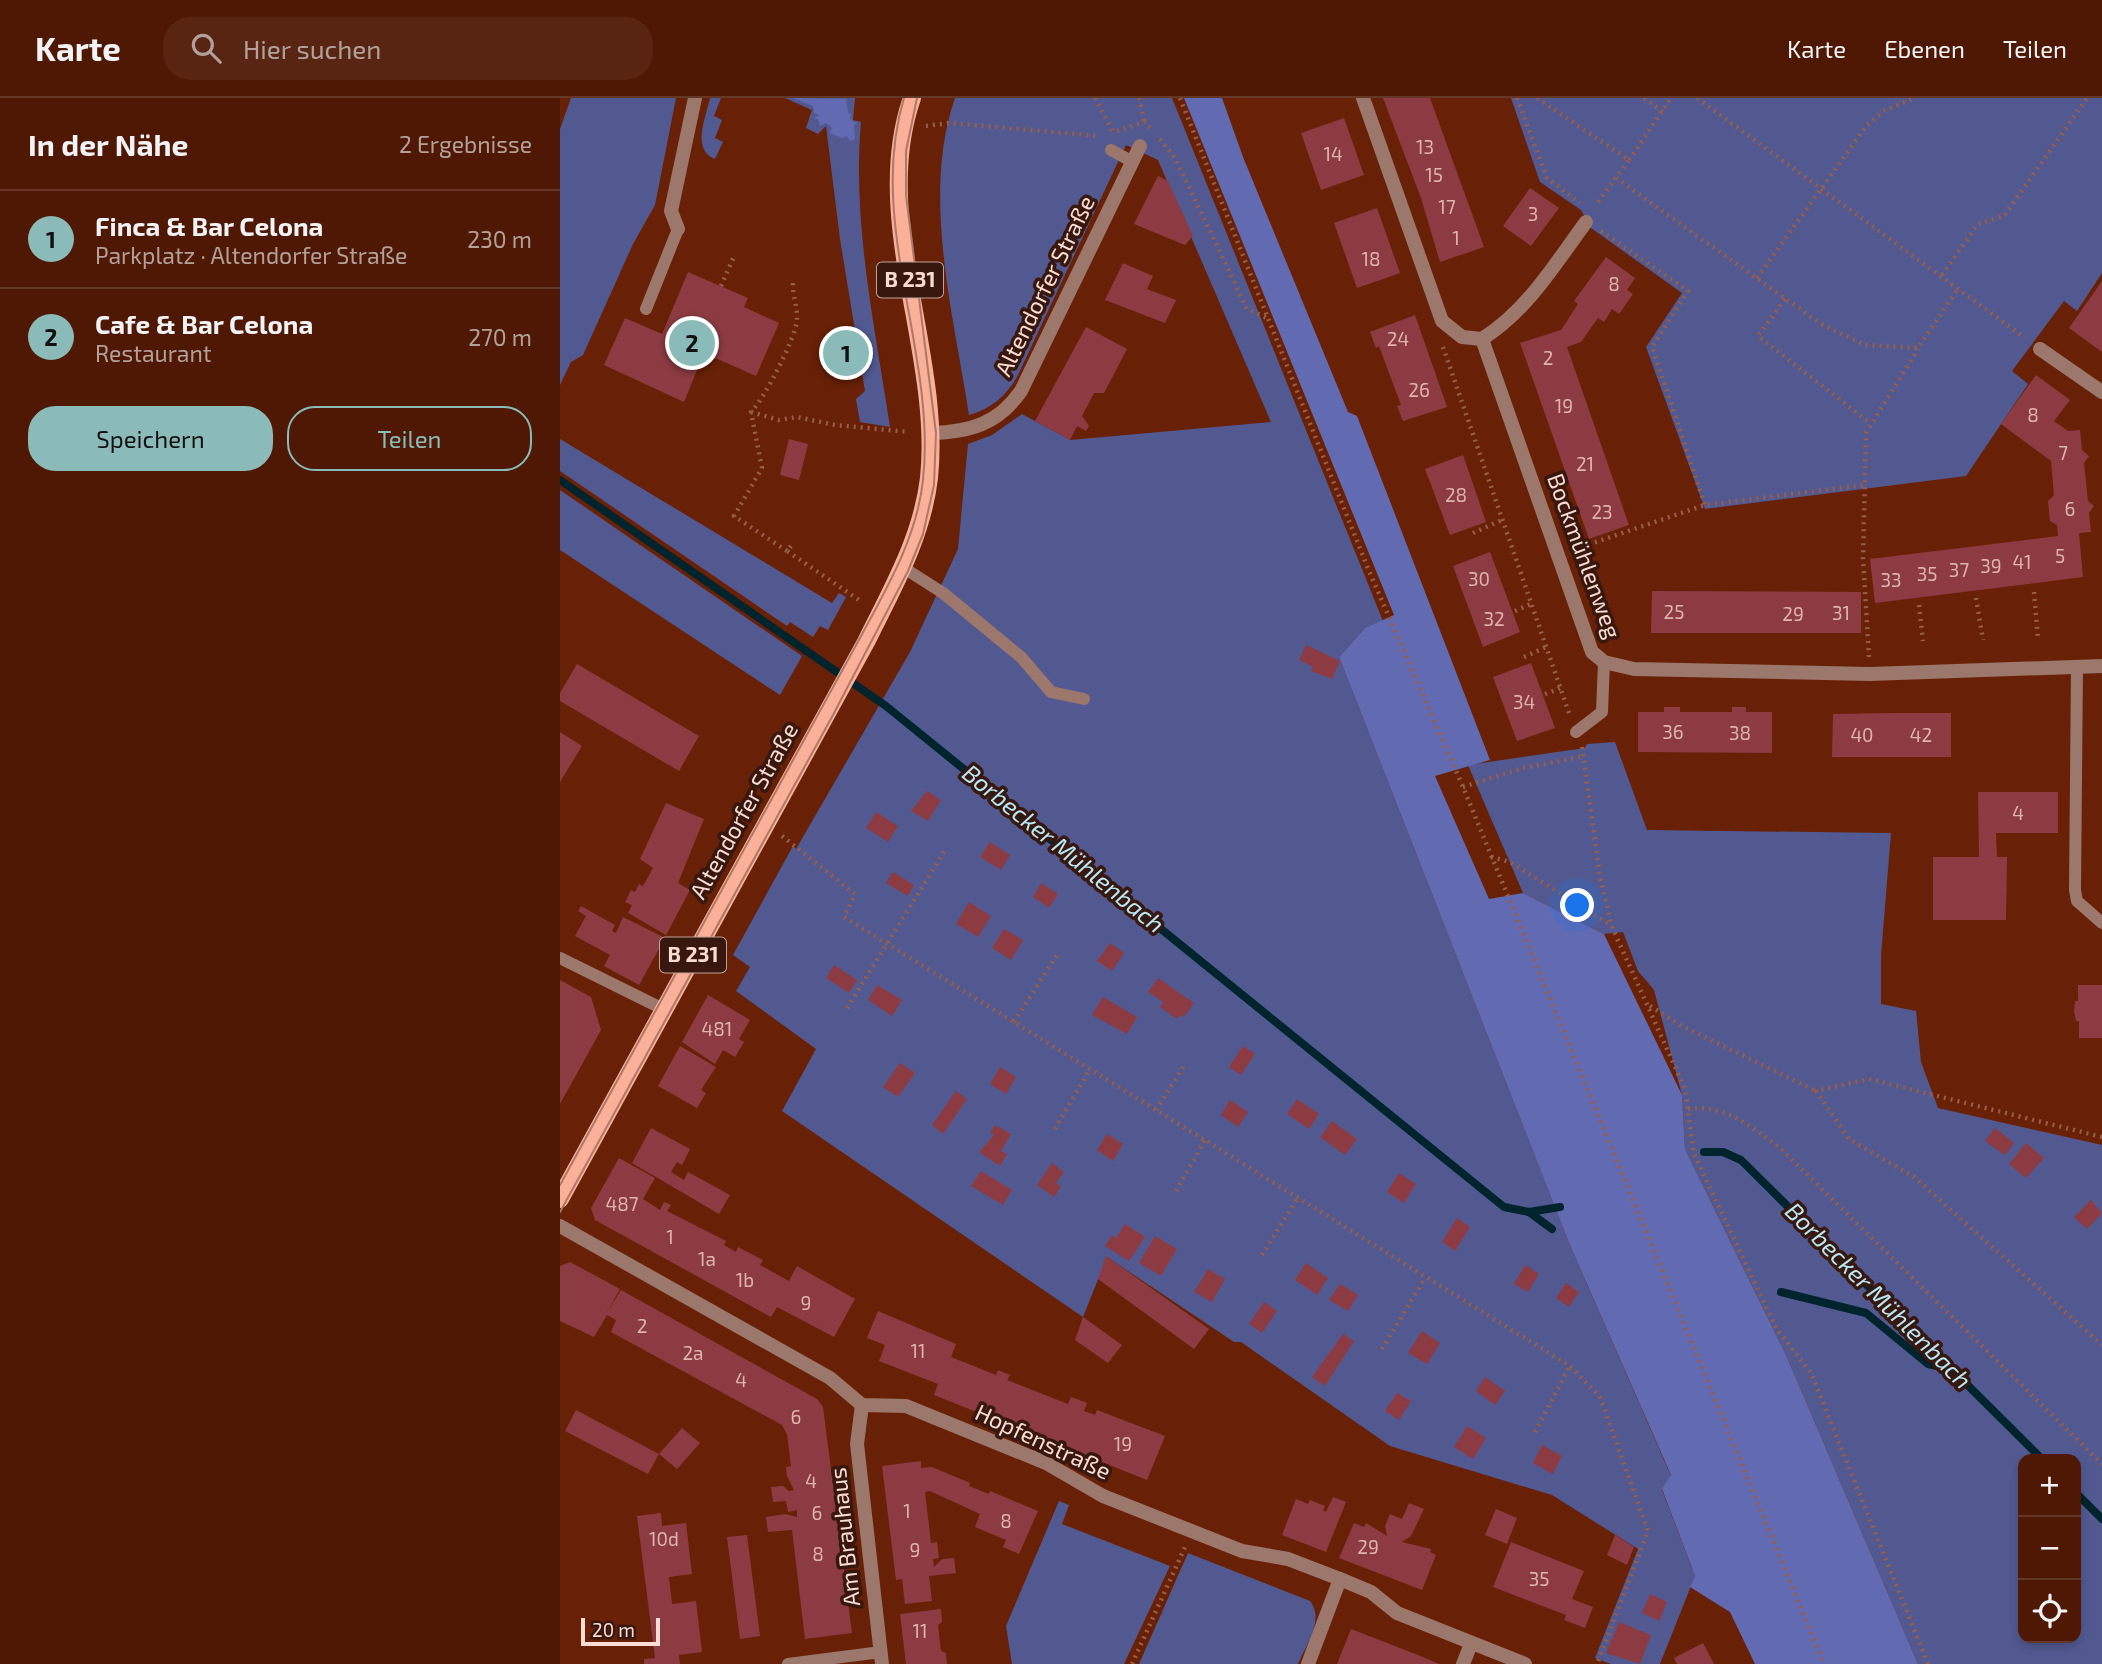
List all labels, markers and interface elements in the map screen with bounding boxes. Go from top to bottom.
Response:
search box [163,17,653,80]
text: Karte [35,28,121,68]
icon: search [187,29,225,67]
text: Hier suchen [243,33,381,64]
text: Karte [1787,34,1846,63]
text: Ebenen [1884,34,1965,63]
text: Teilen [2003,34,2067,63]
text: In der Nähe [28,126,189,162]
text: 2 Ergebnisse [399,130,532,158]
house number: 13 [1416,135,1434,158]
house number: 14 [1323,142,1343,165]
house number: 15 [1425,163,1443,186]
street label: Altendorfer Straße [988,191,1100,380]
house number: 17 [1438,195,1456,218]
house number: 3 [1528,202,1538,225]
text: Finca & Bar Celona [95,210,323,241]
text: 1 [46,225,56,253]
text: 230 m [467,225,532,253]
house number: 1 [1452,226,1460,249]
text: Parkplatz · Altendorfer Straße [95,241,407,269]
house number: 18 [1361,247,1381,270]
road number: B 231 [877,262,943,298]
house number: 8 [1608,272,1620,295]
text: Cafe & Bar Celona [95,308,313,339]
pin: 2 [669,317,715,369]
text: 2 [44,323,58,351]
text: 270 m [468,323,532,351]
pin: 1 [823,327,869,379]
house number: 24 [1387,327,1409,350]
text: Restaurant [95,339,212,367]
house number: 2 [1543,346,1553,369]
house number: 26 [1408,378,1430,401]
house number: 19 [1555,394,1573,417]
house number: 8 [2027,403,2039,426]
button: Speichern [28,406,273,471]
button: Teilen [287,406,532,471]
house number: 7 [2058,441,2068,464]
house number: 21 [1576,452,1594,475]
street label: Bockmühlenweg [1542,469,1628,642]
house number: 28 [1445,483,1467,506]
house number: 6 [2065,497,2075,520]
house number: 23 [1591,500,1613,523]
house number: 5 [2055,544,2065,567]
house number: 41 [2012,550,2032,573]
house number: 39 [1980,554,2002,577]
house number: 37 [1949,558,1969,581]
house number: 35 [1917,562,1937,585]
house number: 30 [1468,567,1490,590]
house number: 33 [1880,568,1902,591]
house number: 25 [1664,600,1684,623]
house number: 31 [1832,601,1850,624]
house number: 29 [1782,602,1804,625]
house number: 32 [1483,607,1505,630]
house number: 34 [1513,690,1535,713]
street label: Altendorfer Straße [683,718,803,903]
house number: 36 [1662,720,1684,743]
house number: 38 [1729,721,1751,744]
house number: 40 [1850,723,1874,746]
house number: 42 [1910,723,1932,746]
water label: Borbecker Mühlenbach [957,758,1171,938]
house number: 4 [2012,801,2024,824]
your location [1560,888,1594,922]
road number: B 231 [660,938,726,972]
house number: 481 [702,1017,732,1040]
house number: 487 [606,1192,639,1215]
water label: Borbecker Mühlenbach [1780,1196,1978,1394]
house number: 1 [666,1225,674,1248]
house number: 1a [698,1247,716,1270]
house number: 1b [736,1268,754,1291]
house number: 9 [801,1291,811,1314]
house number: 2 [637,1314,647,1337]
house number: 11 [910,1339,926,1362]
house number: 2a [682,1341,704,1364]
house number: 4 [735,1368,747,1391]
street label: Hopfenstraße [971,1398,1116,1485]
house number: 6 [791,1405,801,1428]
house number: 19 [1114,1432,1132,1455]
map controls [2018,1454,2081,1643]
button: + [2018,1454,2081,1517]
street label: Am Brauhaus [823,1466,865,1608]
house number: 4 [805,1469,817,1492]
house number: 1 [903,1499,911,1522]
house number: 6 [812,1501,822,1524]
house number: 8 [1000,1509,1012,1532]
button: − [2018,1517,2081,1580]
house number: 10d [649,1527,679,1550]
house number: 29 [1357,1535,1379,1558]
house number: 9 [910,1538,920,1561]
house number: 8 [812,1542,824,1565]
house number: 35 [1529,1567,1549,1590]
button: locate [2018,1580,2081,1643]
scale bar [581,1615,660,1647]
text: 20 m [592,1618,635,1641]
house number: 11 [912,1619,928,1642]

